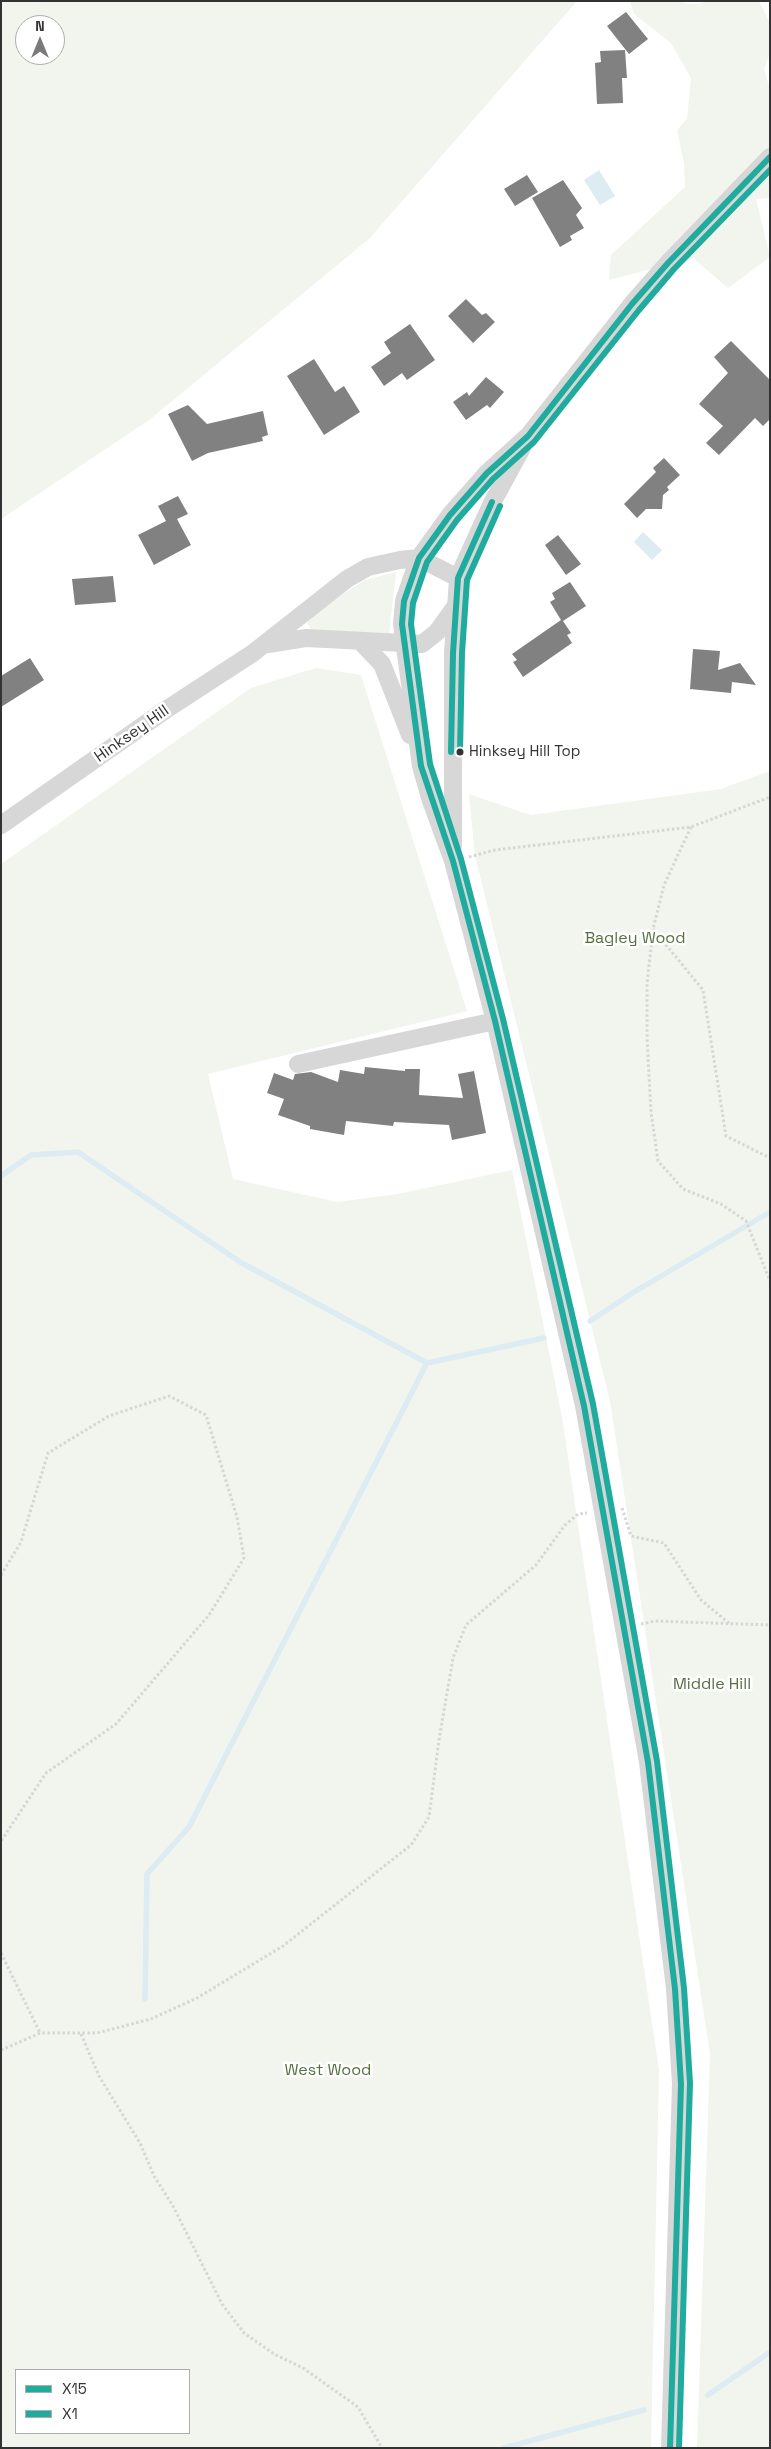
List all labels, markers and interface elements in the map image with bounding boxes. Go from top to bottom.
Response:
north arrow [15,15,65,65]
text: N [35,17,45,35]
street label: Hinksey Hill [91,701,173,767]
place label: Hinksey Hill Top [469,743,580,761]
marker: Hinksey Hill Top [455,747,465,757]
park label: Bagley Wood [585,929,685,949]
park label: Middle Hill [673,1675,751,1695]
park label: West Wood [285,2061,371,2081]
legend [15,2369,190,2434]
text: X15 [62,2379,87,2398]
text: X1 [62,2404,78,2423]

